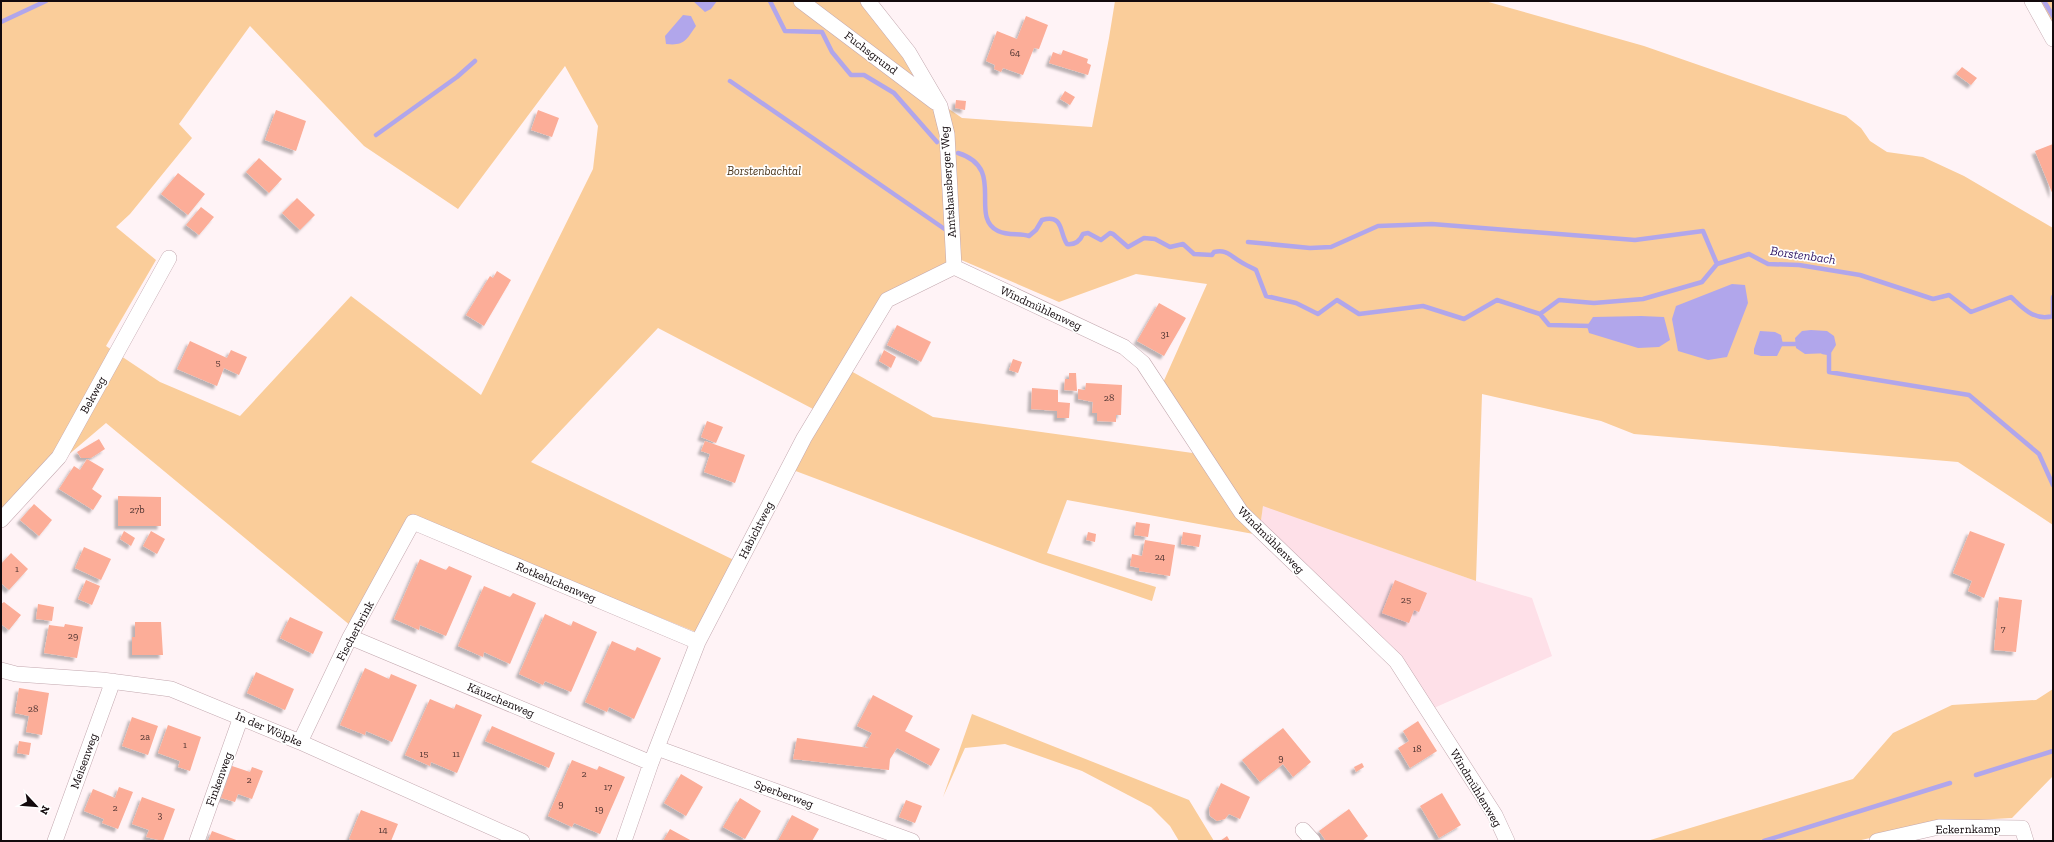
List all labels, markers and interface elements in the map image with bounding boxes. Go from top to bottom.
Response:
street label: Fuchsgrund [842,29,901,78]
house number: 64 [1010,47,1021,59]
street label: Amtshausberger Weg [937,125,959,238]
park label: Borstenbachtal [727,164,801,178]
water label: Borstenbach [1769,243,1837,267]
street label: Windmühlenweg [998,283,1084,333]
house number: 31 [1161,328,1170,340]
house number: 5 [215,357,221,369]
street label: Bekweg [77,374,109,416]
house number: 28 [1104,392,1114,404]
street label: Habichtweg [736,499,777,561]
house number: 27b [129,504,145,516]
street label: Windmühlenweg [1235,504,1308,577]
house number: 24 [1155,551,1166,563]
street label: Rotkehlchenweg [514,559,598,605]
house number: 1 [15,563,19,575]
house number: 25 [1401,594,1411,606]
street label: Fischerbrink [333,598,377,664]
house number: 7 [2001,623,2006,635]
house number: 29 [68,630,78,642]
street label: Käuzchenweg [465,680,537,721]
house number: 28 [28,703,38,715]
street label: In der Wölpke [234,709,305,749]
street label: Meisenweg [67,731,101,791]
house number: 2a [140,731,150,743]
house number: 1 [183,739,187,751]
house number: 18 [1412,743,1422,755]
street label: Windmühlenweg [1447,747,1505,830]
house number: 15 [420,748,428,760]
house number: 11 [452,748,460,760]
street label: Finkenweg [203,750,235,808]
house number: 9 [1278,752,1284,764]
house number: 2 [581,768,587,780]
house number: 2 [246,774,252,786]
street label: Sperberweg [752,777,816,811]
house number: 17 [604,781,612,793]
north arrow [16,786,56,826]
house number: 9 [558,798,564,810]
house number: 2 [112,802,118,814]
house number: 19 [594,803,604,815]
text: N [37,804,52,817]
house number: 3 [158,809,163,821]
street label: Eckernkamp [1935,821,2001,837]
house number: 14 [378,824,388,836]

